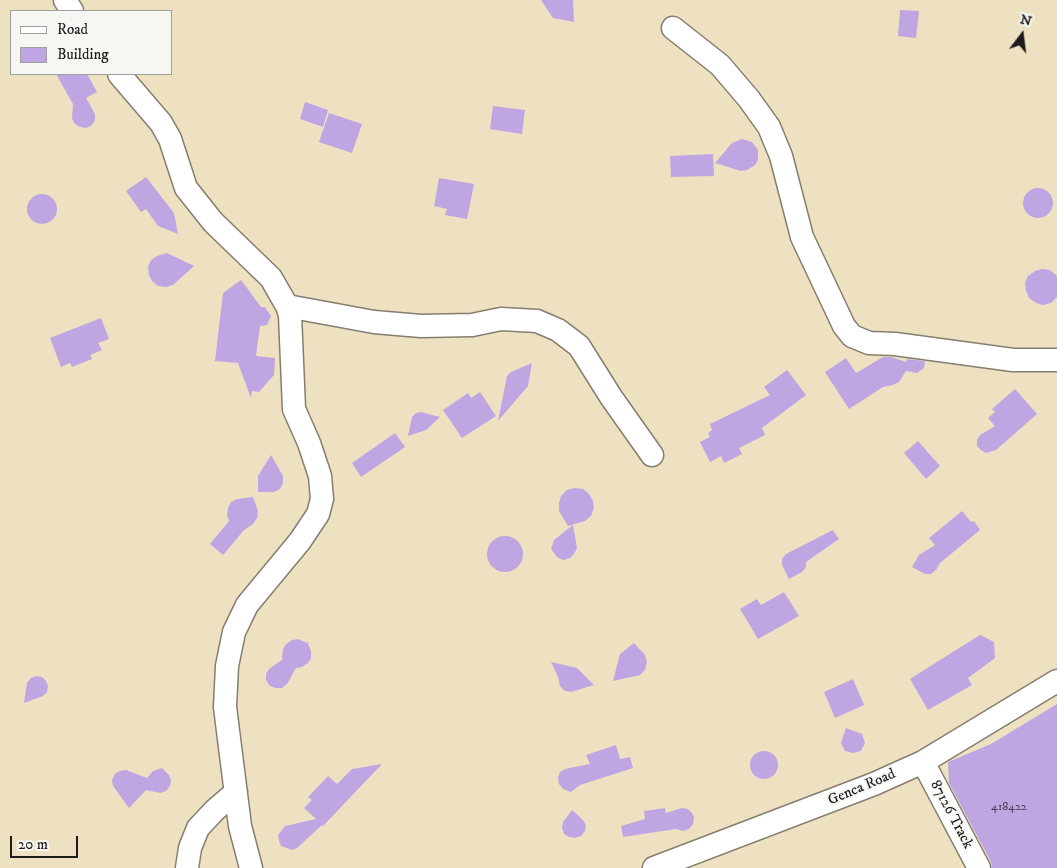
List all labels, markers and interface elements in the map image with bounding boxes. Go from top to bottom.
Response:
legend [10,10,172,75]
north arrow [997,10,1047,60]
text: N [1018,10,1034,31]
text: Road [57,20,88,39]
text: Building [57,45,109,64]
street label: Genca Road [826,766,898,810]
street label: 87126 Track [925,778,977,852]
house number: 418422 [991,801,1027,815]
scale bar [12,826,80,858]
text: 20 m [18,835,48,854]

